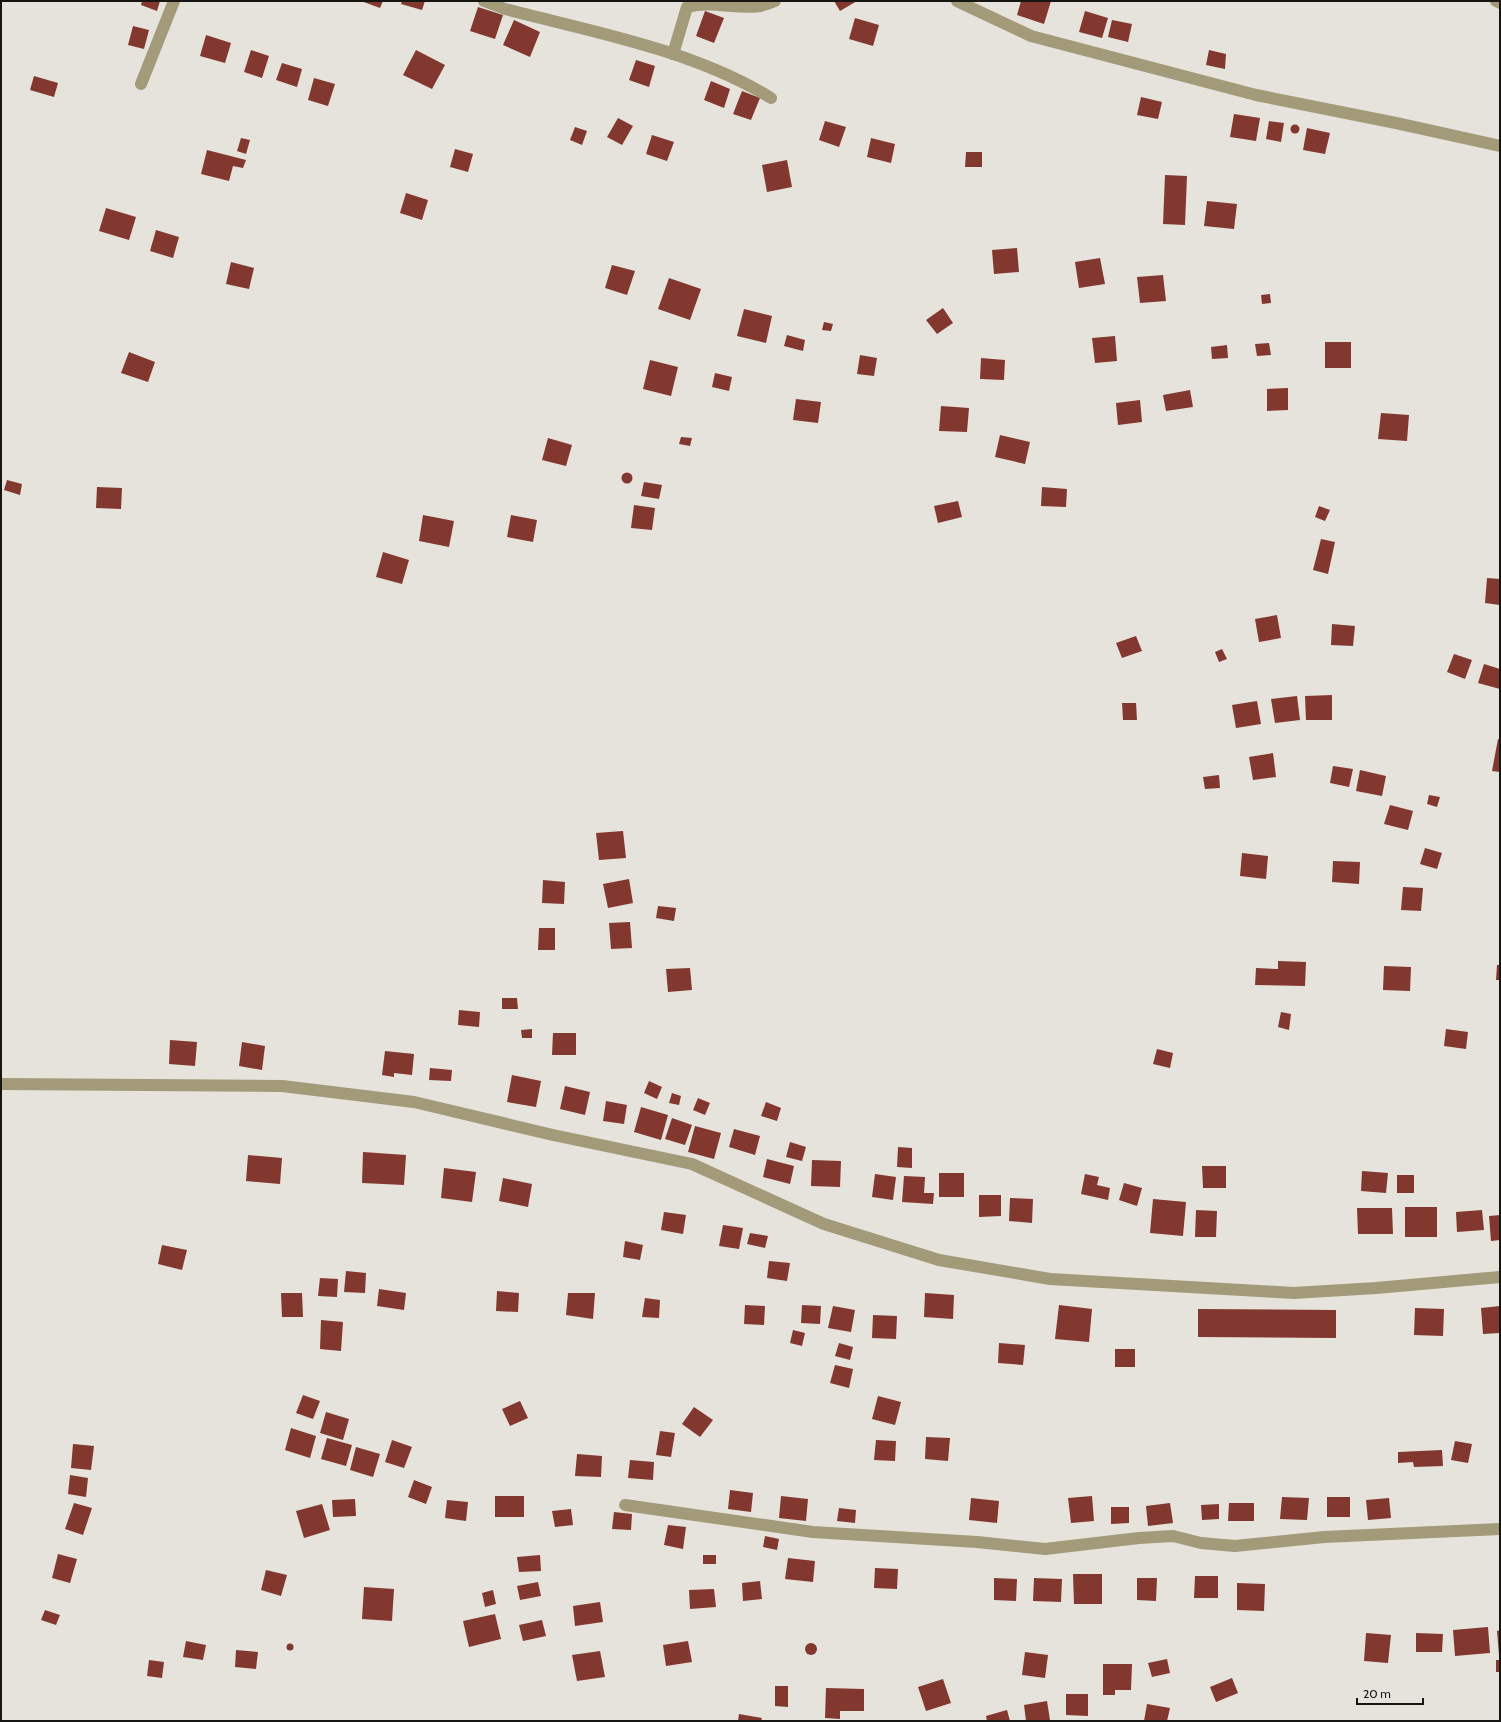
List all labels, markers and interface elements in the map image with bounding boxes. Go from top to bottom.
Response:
scale bar [1357,1680,1423,1706]
text: 20 m [1363,1686,1391,1701]

